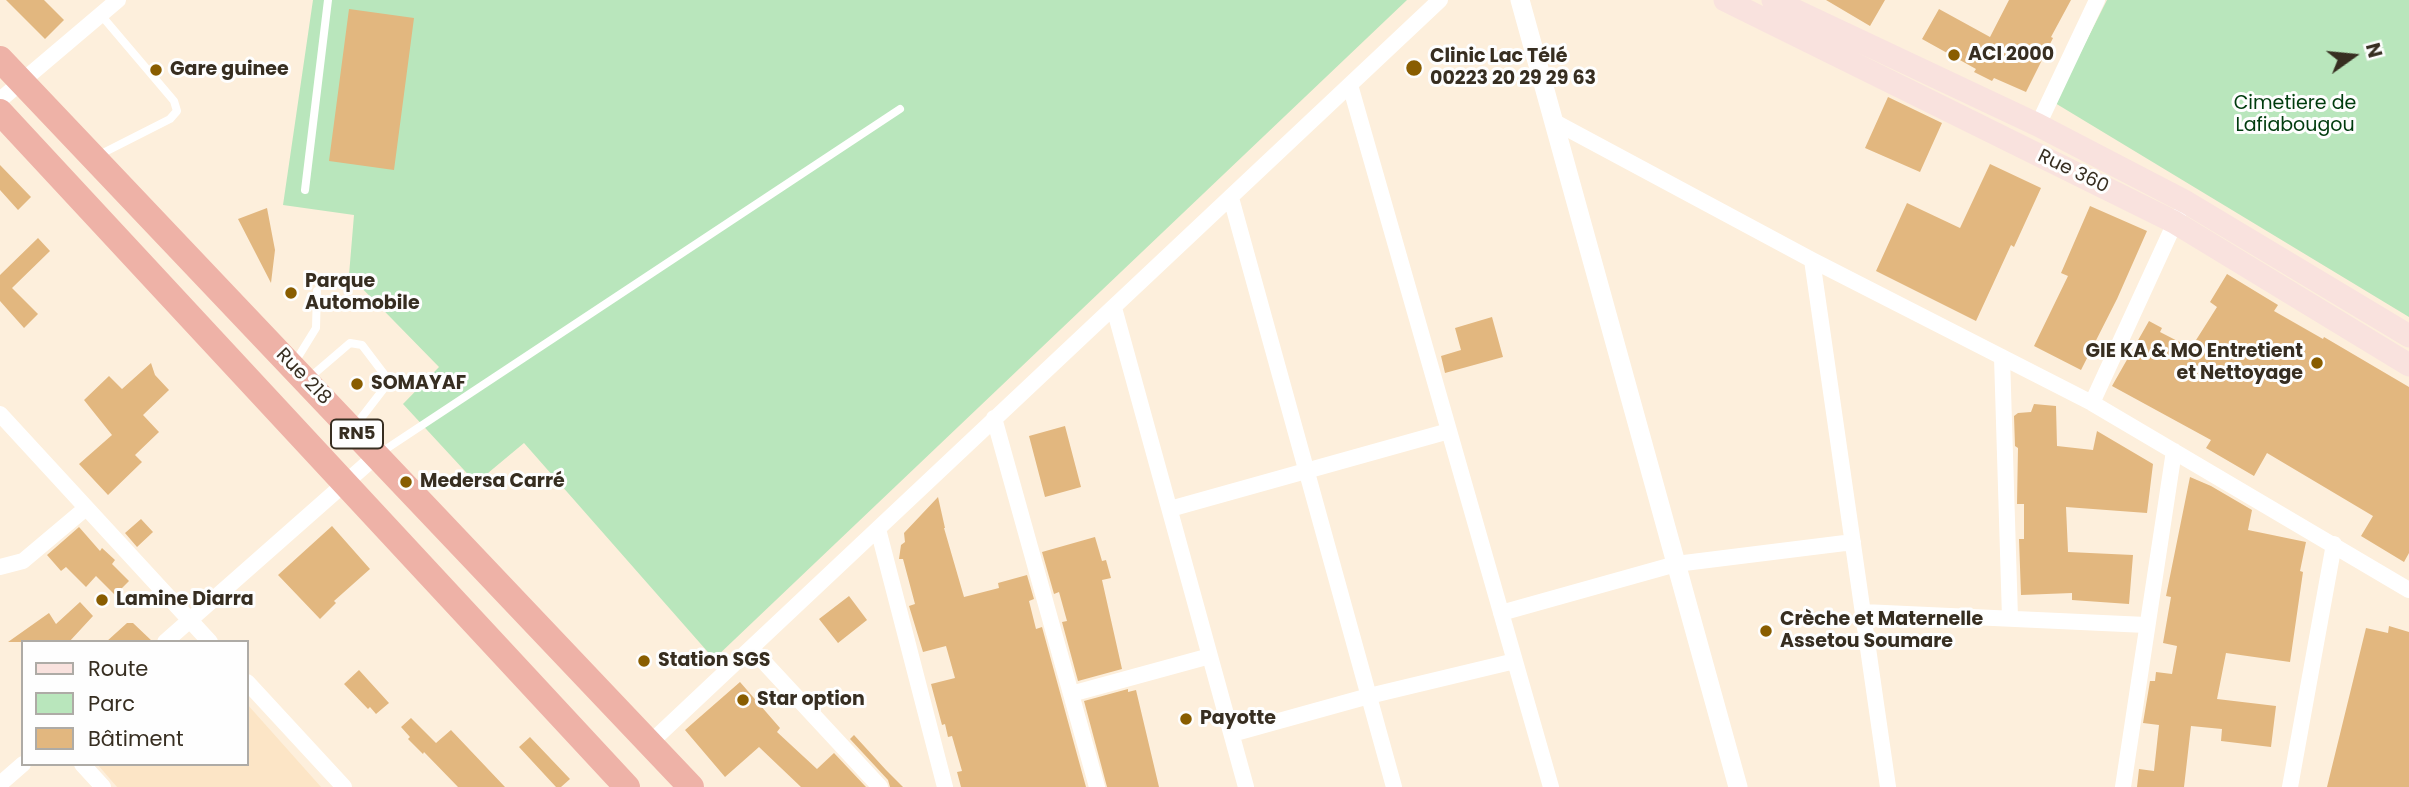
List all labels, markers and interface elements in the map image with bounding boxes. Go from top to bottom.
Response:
north arrow [2318,21,2388,91]
text: N [2359,40,2389,61]
place label: ACI 2000 [1968,44,2054,66]
place label: Clinic Lac Télé 00223 20 29 29 63 [1430,46,1596,90]
marker: ACI 2000 [1946,47,1962,63]
marker: Clinic Lac Télé 00223 20 29 29 63 [1404,58,1424,78]
place label: Gare guinee [170,59,289,81]
marker: Gare guinee [148,62,164,78]
park label: Cimetiere de Lafiabougou [2234,93,2356,137]
street label: Rue 360 [2034,145,2112,199]
place label: Parque Automobile [305,271,420,315]
marker: Parque Automobile [283,285,299,301]
place label: GIE KA & MO Entretient et Nettoyage [2086,341,2303,385]
street label: Rue 218 [271,344,335,410]
marker: GIE KA & MO Entretient et Nettoyage [2309,355,2325,371]
place label: SOMAYAF [371,373,466,395]
marker: SOMAYAF [349,376,365,392]
road number: RN5 [331,420,383,448]
place label: Medersa Carré [420,471,565,493]
marker: Medersa Carré [398,474,414,490]
place label: Lamine Diarra [116,589,254,611]
marker: Lamine Diarra [94,592,110,608]
place label: Crèche et Maternelle Assetou Soumare [1780,609,1983,653]
marker: Crèche et Maternelle Assetou Soumare [1758,623,1774,639]
legend [21,640,248,766]
place label: Station SGS [658,650,770,672]
marker: Station SGS [636,653,652,669]
text: Route [88,654,148,683]
text: Parc [88,689,135,718]
place label: Star option [757,689,865,711]
marker: Star option [735,692,751,708]
place label: Payotte [1200,708,1276,730]
marker: Payotte [1178,711,1194,727]
text: Bâtiment [88,724,184,753]

